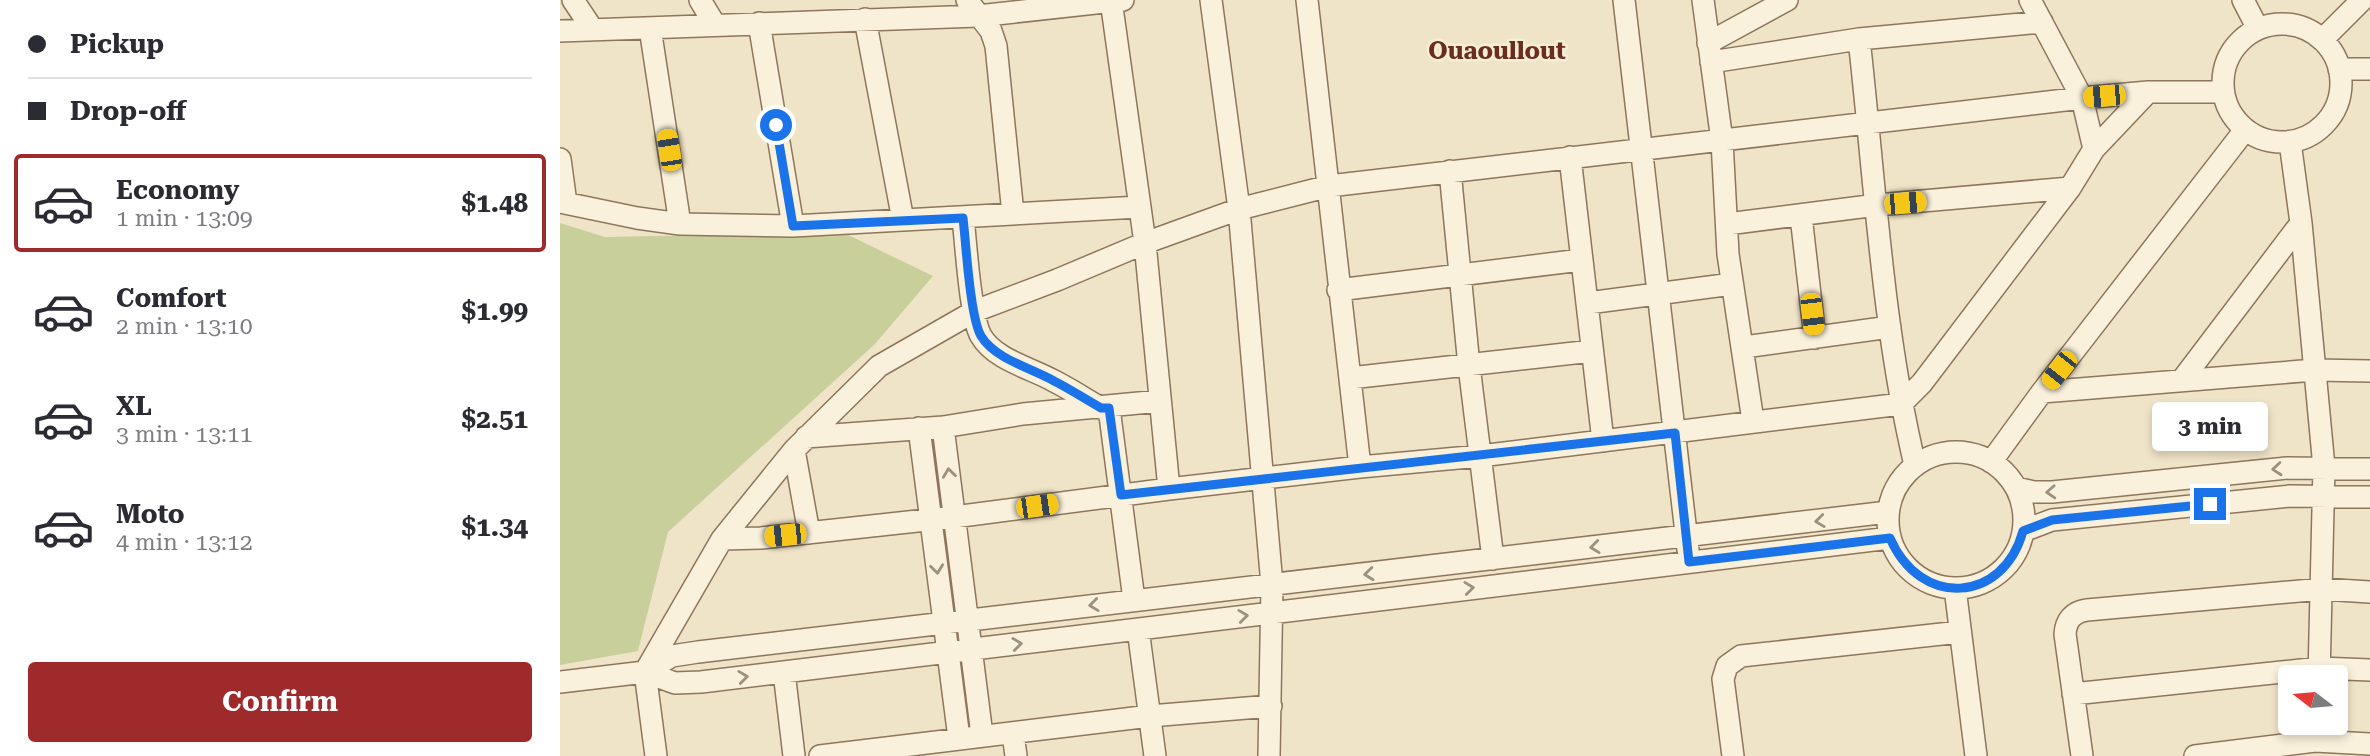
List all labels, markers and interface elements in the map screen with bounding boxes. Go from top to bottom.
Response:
text: Pickup [70,29,164,59]
district label: Ouaoullout [1428,37,1566,65]
car [2083,84,2126,108]
text: Drop-off [70,96,186,126]
route start [760,109,792,141]
car [656,128,683,172]
icon: car [32,172,95,235]
text: Economy [116,175,239,205]
text: $1.48 [462,188,528,218]
car [1884,191,1927,215]
text: 1 min · 13:09 [116,205,253,232]
icon: car [32,280,95,343]
text: Comfort [116,283,226,313]
car [1800,292,1825,336]
text: $1.99 [462,296,528,326]
text: 2 min · 13:10 [116,313,253,340]
car [2038,347,2081,393]
icon: car [32,388,95,451]
text: XL [116,391,152,421]
callout: 3 min [2152,402,2268,452]
text: $2.51 [462,404,528,434]
text: 3 min [2178,413,2242,440]
text: 3 min · 13:11 [116,421,253,448]
one-way arrow [2272,461,2283,476]
one-way arrow [941,467,956,479]
one-way arrow [2045,484,2056,499]
route end [2194,488,2226,520]
car [1015,493,1060,519]
icon: car [32,496,95,559]
text: Moto [116,499,185,529]
text: $1.34 [462,512,528,542]
one-way arrow [1815,513,1826,528]
car [764,522,807,548]
text: 4 min · 13:12 [116,529,253,556]
one-way arrow [1589,540,1600,555]
one-way arrow [930,563,945,575]
one-way arrow [1363,566,1374,581]
one-way arrow [1463,581,1475,596]
one-way arrow [1088,598,1100,613]
one-way arrow [1237,608,1249,623]
one-way arrow [1012,636,1023,651]
button: Confirm [28,662,532,742]
north arrow [2278,665,2348,735]
map controls [2278,665,2348,735]
one-way arrow [737,670,749,685]

